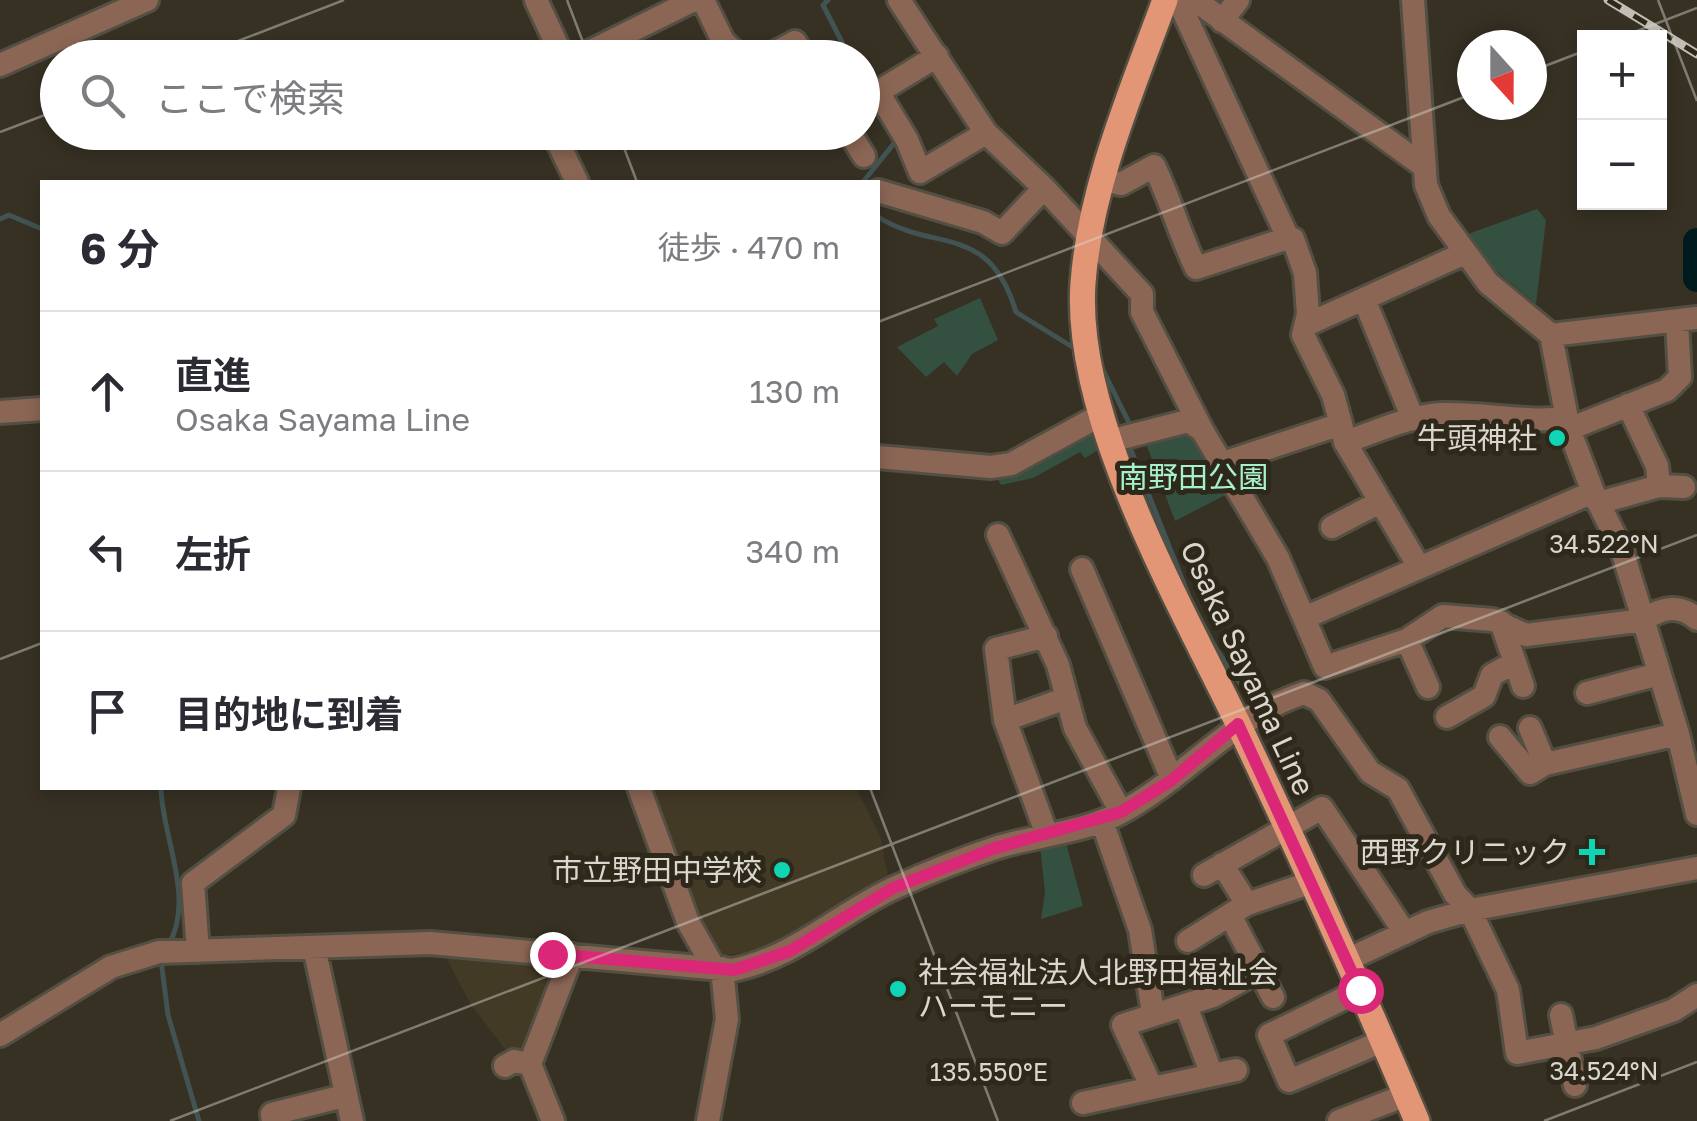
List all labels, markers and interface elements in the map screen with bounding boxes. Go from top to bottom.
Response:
north arrow [1457,30,1547,120]
map controls [1577,30,1667,210]
button: + [1577,30,1667,120]
search box [40,40,880,150]
icon: search [75,68,130,123]
text: ここで検索 [155,75,345,120]
button: − [1577,120,1667,210]
text: 6 分 [80,223,159,273]
text: 徒歩 · 470 m [658,228,840,266]
text: 直進 [175,352,251,397]
icon: ahead [80,364,135,419]
text: 130 m [750,372,840,410]
text: Osaka Sayama Line [175,400,470,438]
place label: 牛頭神社 [1417,420,1537,456]
marker: 牛頭神社 [1546,427,1568,449]
park label: 南野田公園 [1118,459,1268,495]
icon: left [80,524,135,579]
text: 34.522°N [1549,528,1659,559]
text: 左折 [175,531,251,576]
text: 340 m [746,532,840,570]
street label: Osaka Sayama Line [1173,535,1323,801]
icon: arrive [80,684,135,739]
text: 目的地に到着 [175,691,403,736]
place label: 西野クリニック [1360,834,1570,870]
marker: 西野クリニック [1579,839,1605,865]
place label: 市立野田中学校 [552,852,762,888]
marker: 市立野田中学校 [771,859,793,881]
route end [530,932,576,978]
place label: 社会福祉法人北野田福祉会 ハーモニー [918,954,1278,1024]
route start [1338,968,1384,1014]
marker: 社会福祉法人北野田福祉会 ハーモニー [887,978,909,1000]
text: 34.524°N [1549,1055,1659,1086]
text: 135.550°E [930,1056,1048,1087]

